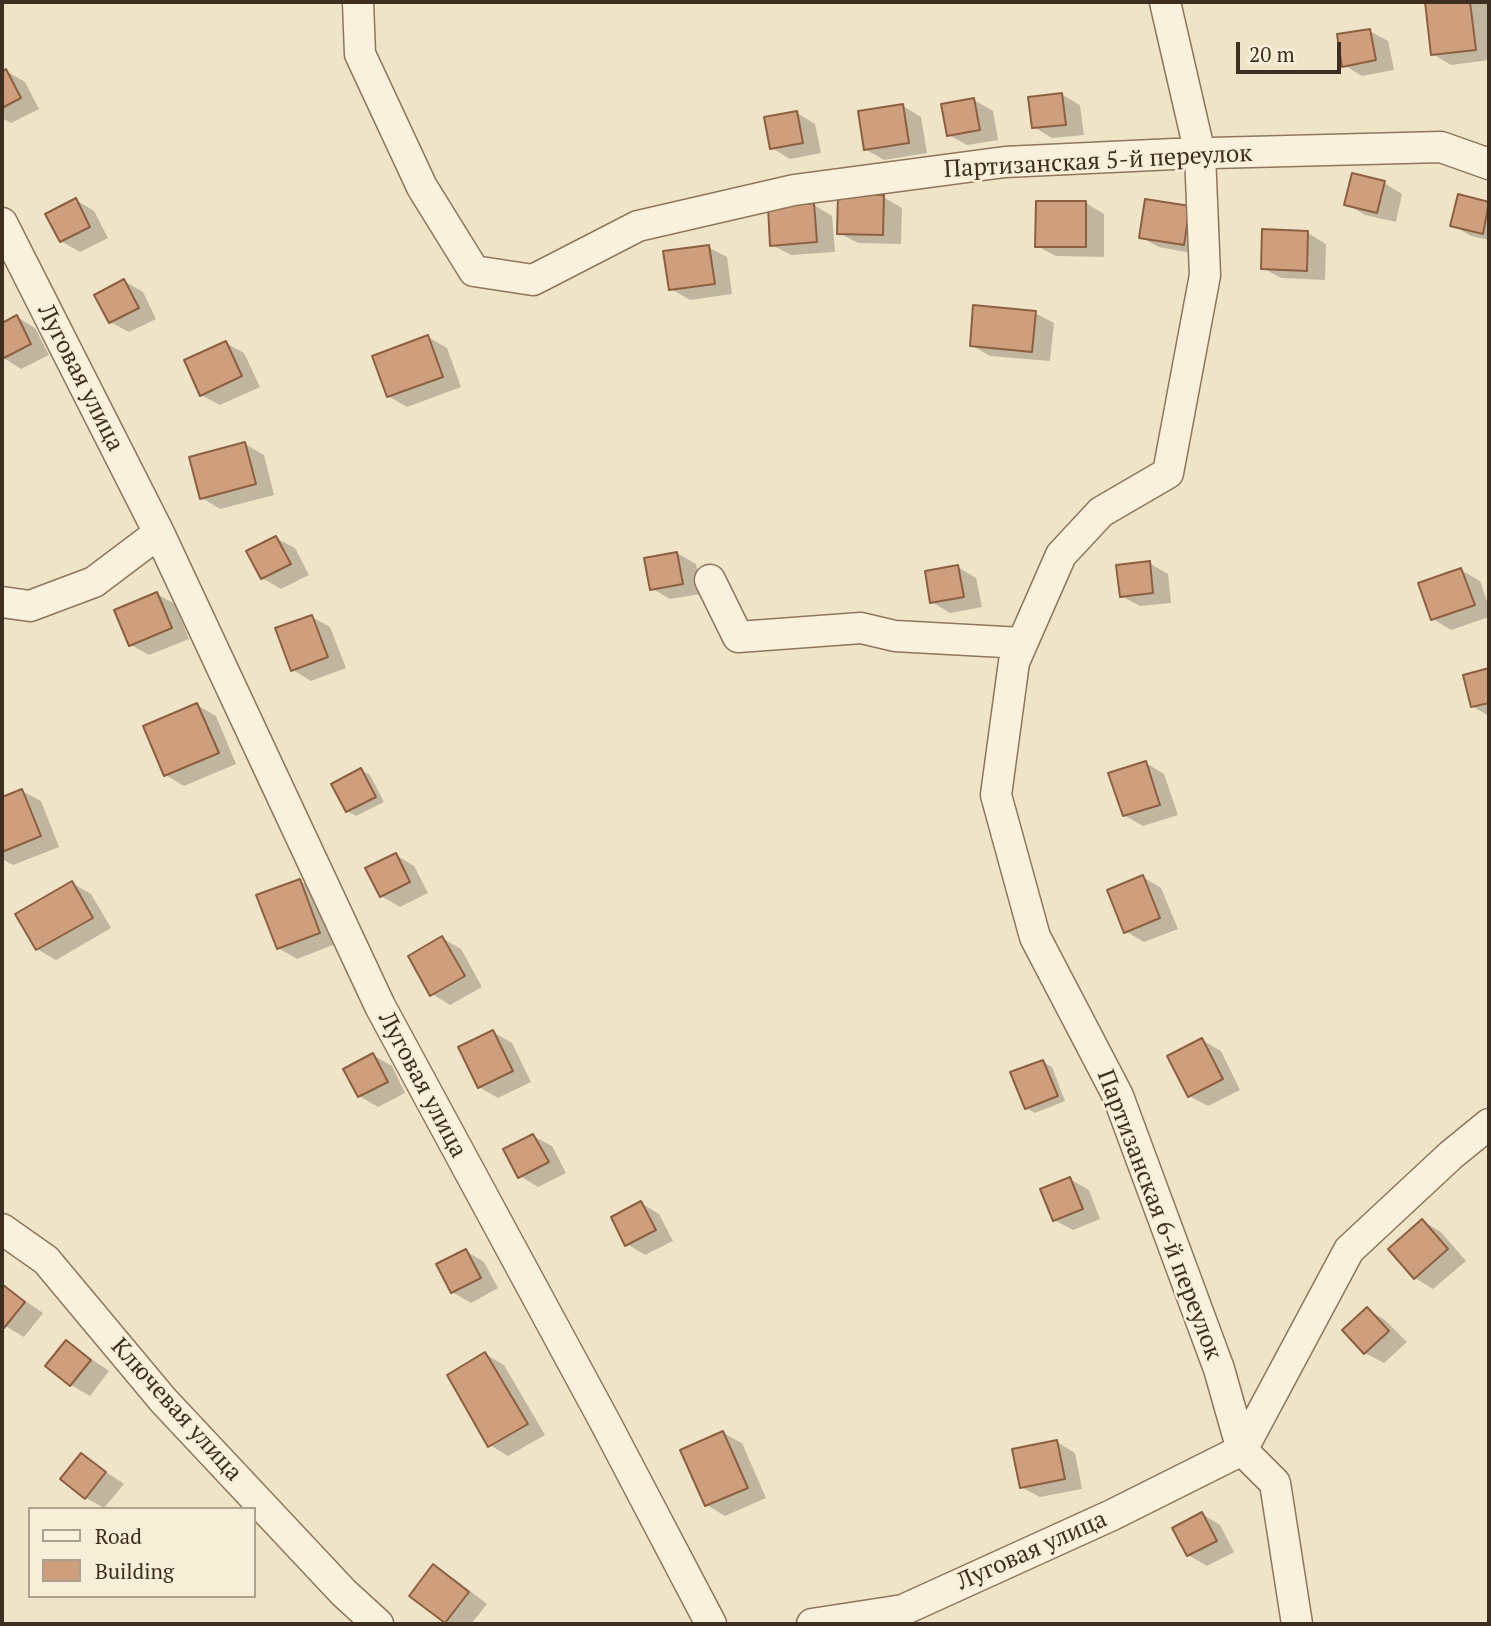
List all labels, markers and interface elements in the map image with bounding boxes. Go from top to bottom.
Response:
scale bar [1239,28,1344,72]
text: 20 m [1249,40,1295,68]
street label: Партизанская 5-й переулок [943,140,1253,184]
street label: Луговая улица [31,300,129,456]
street label: Луговая улица [372,1007,472,1163]
street label: Партизанская 6-й переулок [1090,1066,1228,1364]
street label: Ключевая улица [104,1333,248,1487]
street label: Луговая улица [953,1505,1111,1597]
legend [28,1507,256,1598]
text: Road [95,1522,142,1550]
text: Building [95,1557,174,1585]

